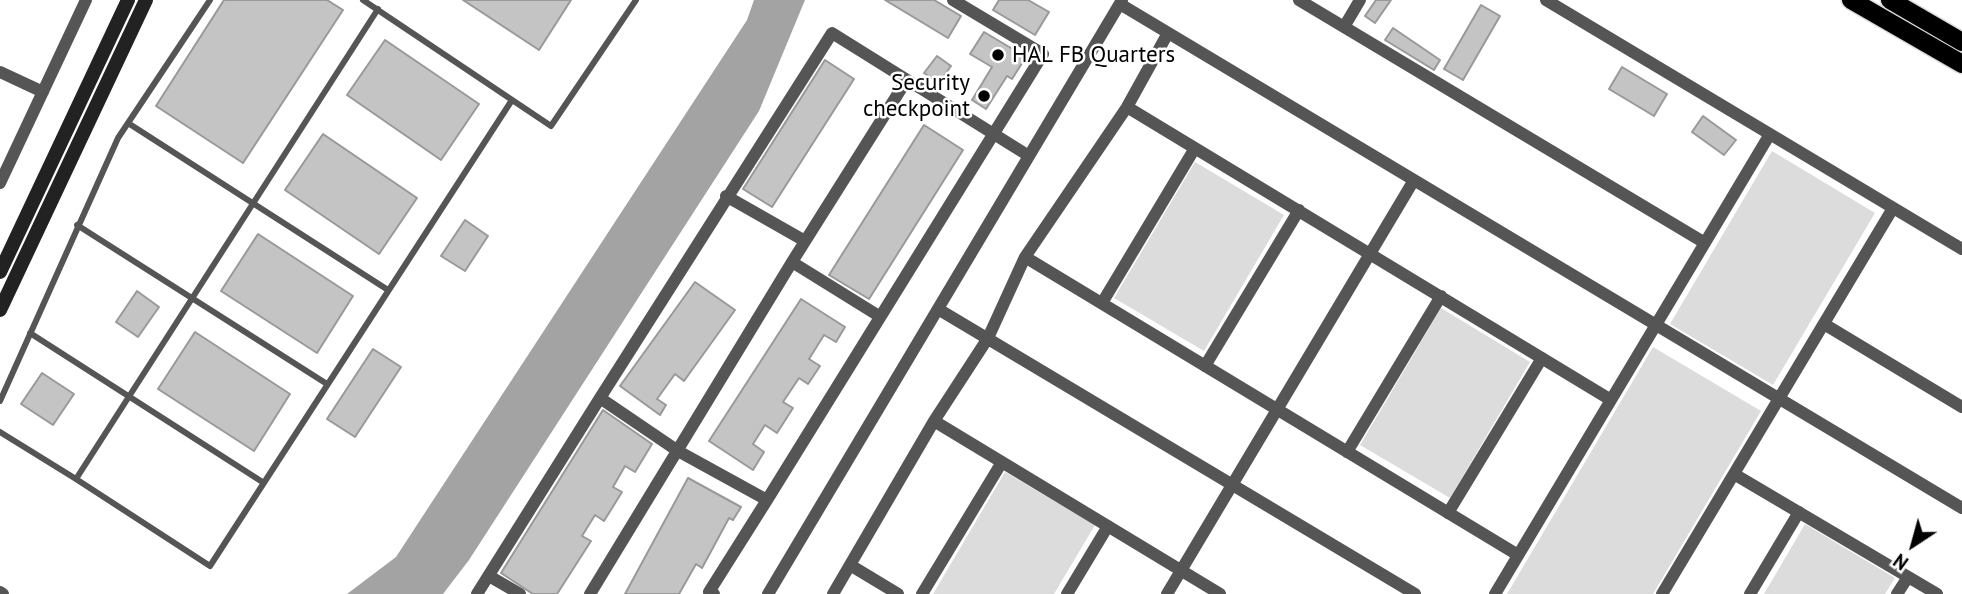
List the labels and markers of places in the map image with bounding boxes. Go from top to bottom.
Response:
place label: HAL FB Quarters [1012,41,1175,69]
marker: HAL FB Quarters [990,47,1006,63]
place label: Security checkpoint [863,69,970,123]
marker: Security checkpoint [976,88,992,104]

